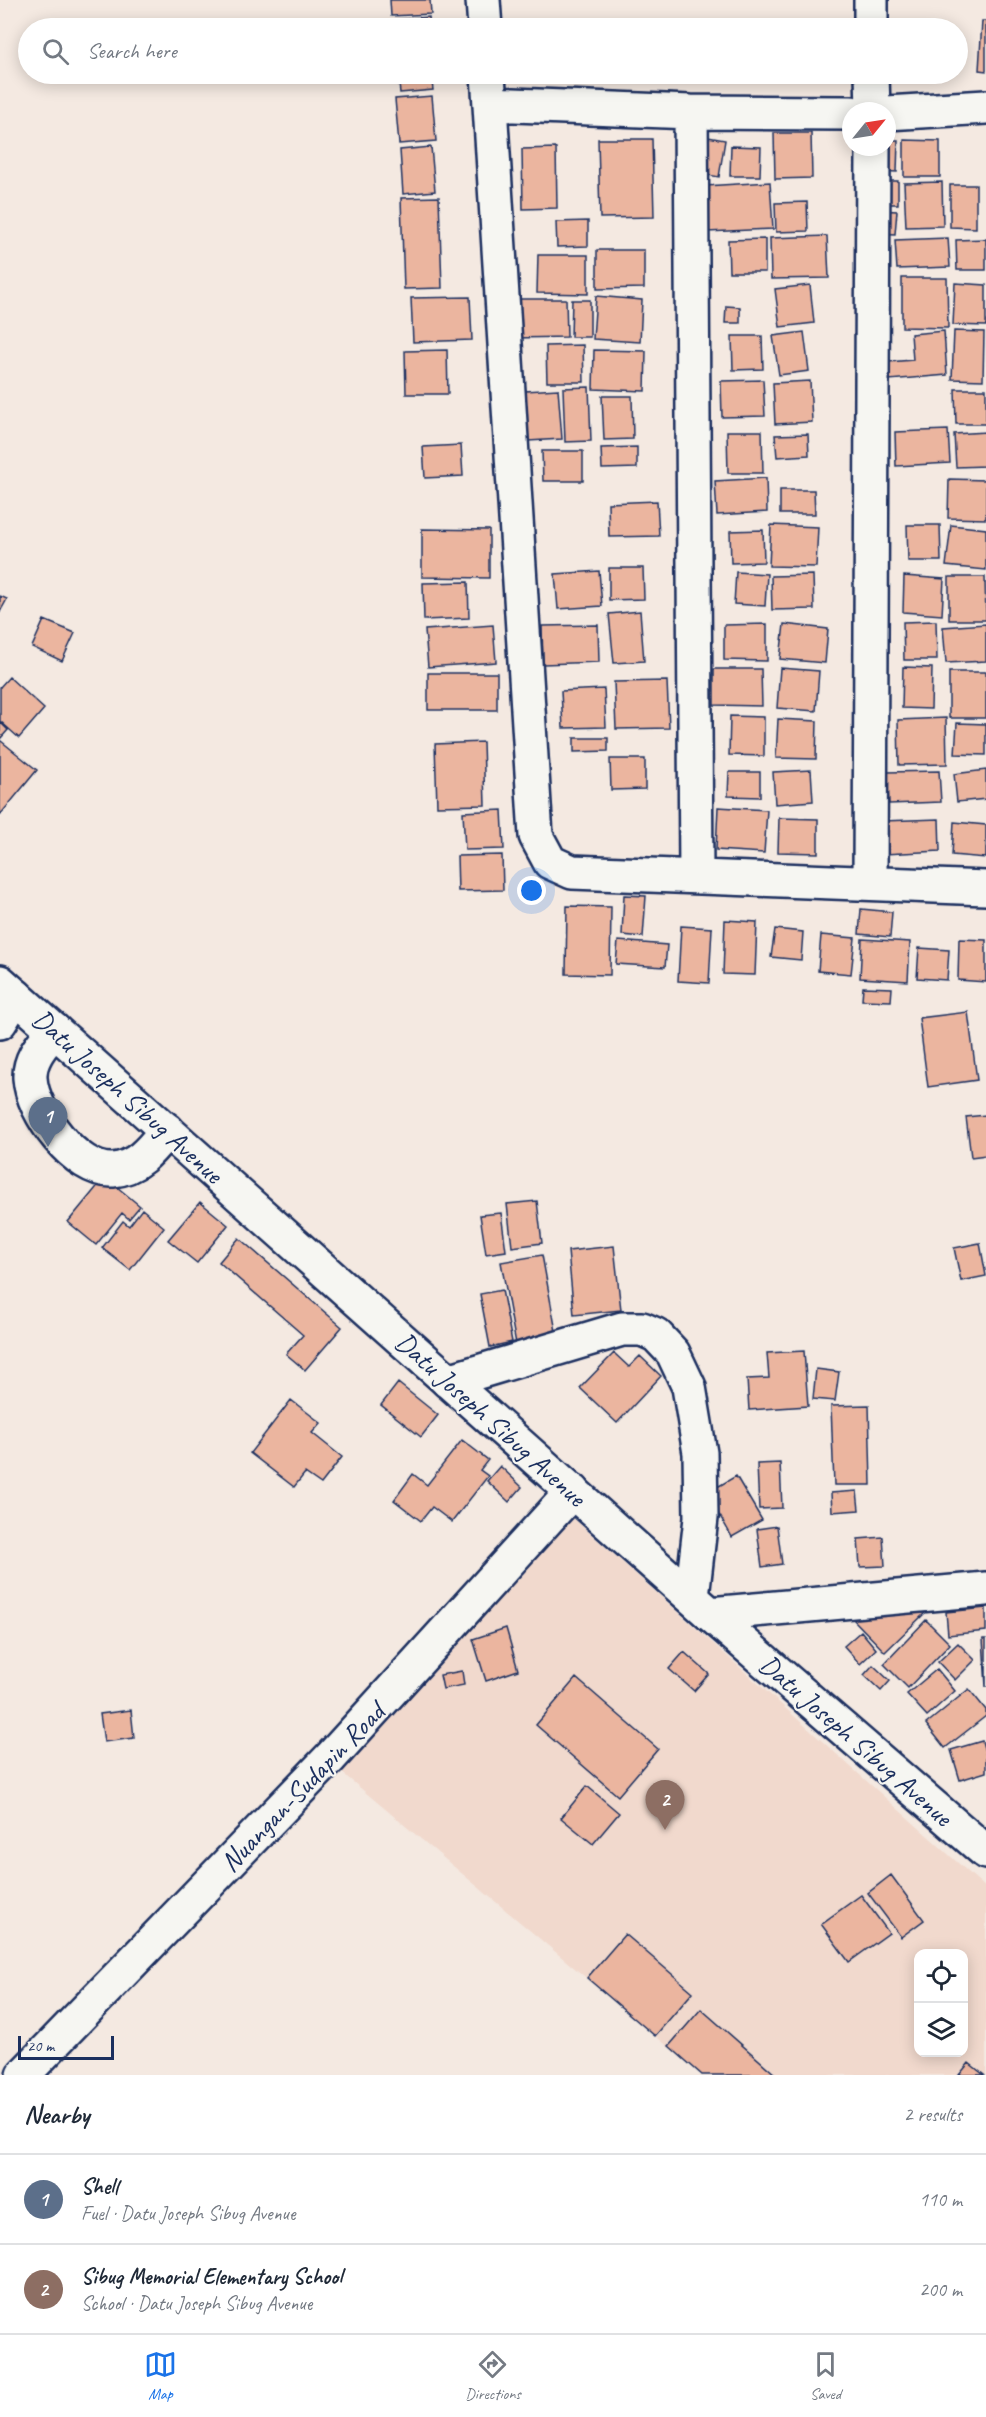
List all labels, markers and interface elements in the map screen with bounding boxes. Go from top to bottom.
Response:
search box [18,18,968,84]
icon: search [39,35,72,68]
text: Search here [87,37,177,65]
north arrow [842,102,896,156]
your location [517,876,546,905]
street label: Datu Joseph Sibug Avenue [25,1001,232,1192]
pin: 1 [28,1098,68,1147]
street label: Datu Joseph Sibug Avenue [388,1324,595,1515]
street label: Datu Joseph Sibug Avenue [752,1647,961,1835]
street label: Nuangan-Sudapin Road [212,1692,394,1879]
pin: 2 [646,1780,684,1830]
map controls [914,1949,968,2057]
button: locate [914,1949,968,2003]
button: layers [914,2003,968,2057]
scale bar [18,2033,114,2060]
text: 20 m [27,2036,54,2056]
text: Nearby [24,2098,89,2131]
text: 2 results [903,2102,962,2127]
text: Shell [81,2173,118,2201]
text: 1 [39,2187,48,2212]
text: 110 m [919,2187,962,2212]
text: Fuel · Datu Joseph Sibug Avenue [81,2201,295,2226]
text: Sibug Memorial Elementary School [81,2263,342,2291]
text: 2 [39,2277,48,2302]
text: 200 m [919,2277,962,2302]
text: School · Datu Joseph Sibug Avenue [81,2291,312,2316]
tab: Map [144,2348,177,2404]
tab: Directions [465,2348,521,2404]
tab: Saved [809,2348,842,2404]

